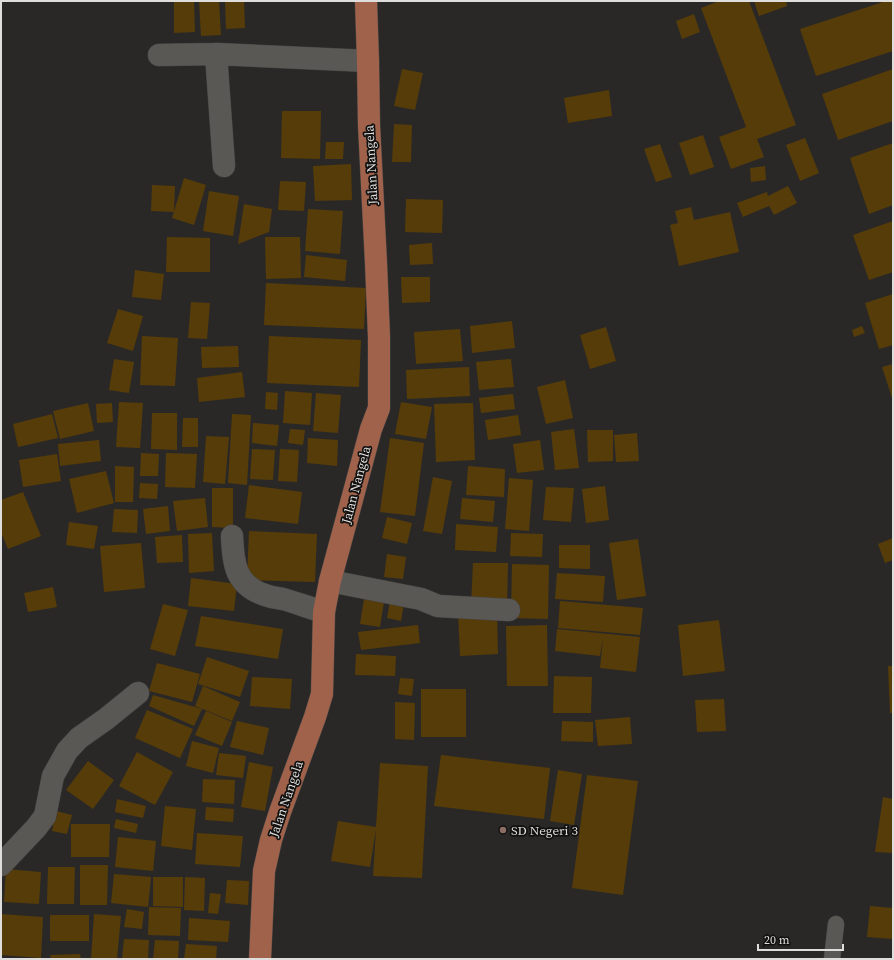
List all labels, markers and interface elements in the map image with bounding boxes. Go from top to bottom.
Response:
street label: Jalan Nangela [360,124,382,206]
street label: Jalan Nangela [337,444,375,527]
street label: Jalan Nangela [265,758,307,840]
place label: SD Negeri 3 [511,822,578,839]
marker: SD Negeri 3 [498,825,508,835]
scale bar [758,926,843,952]
text: 20 m [764,932,790,948]

